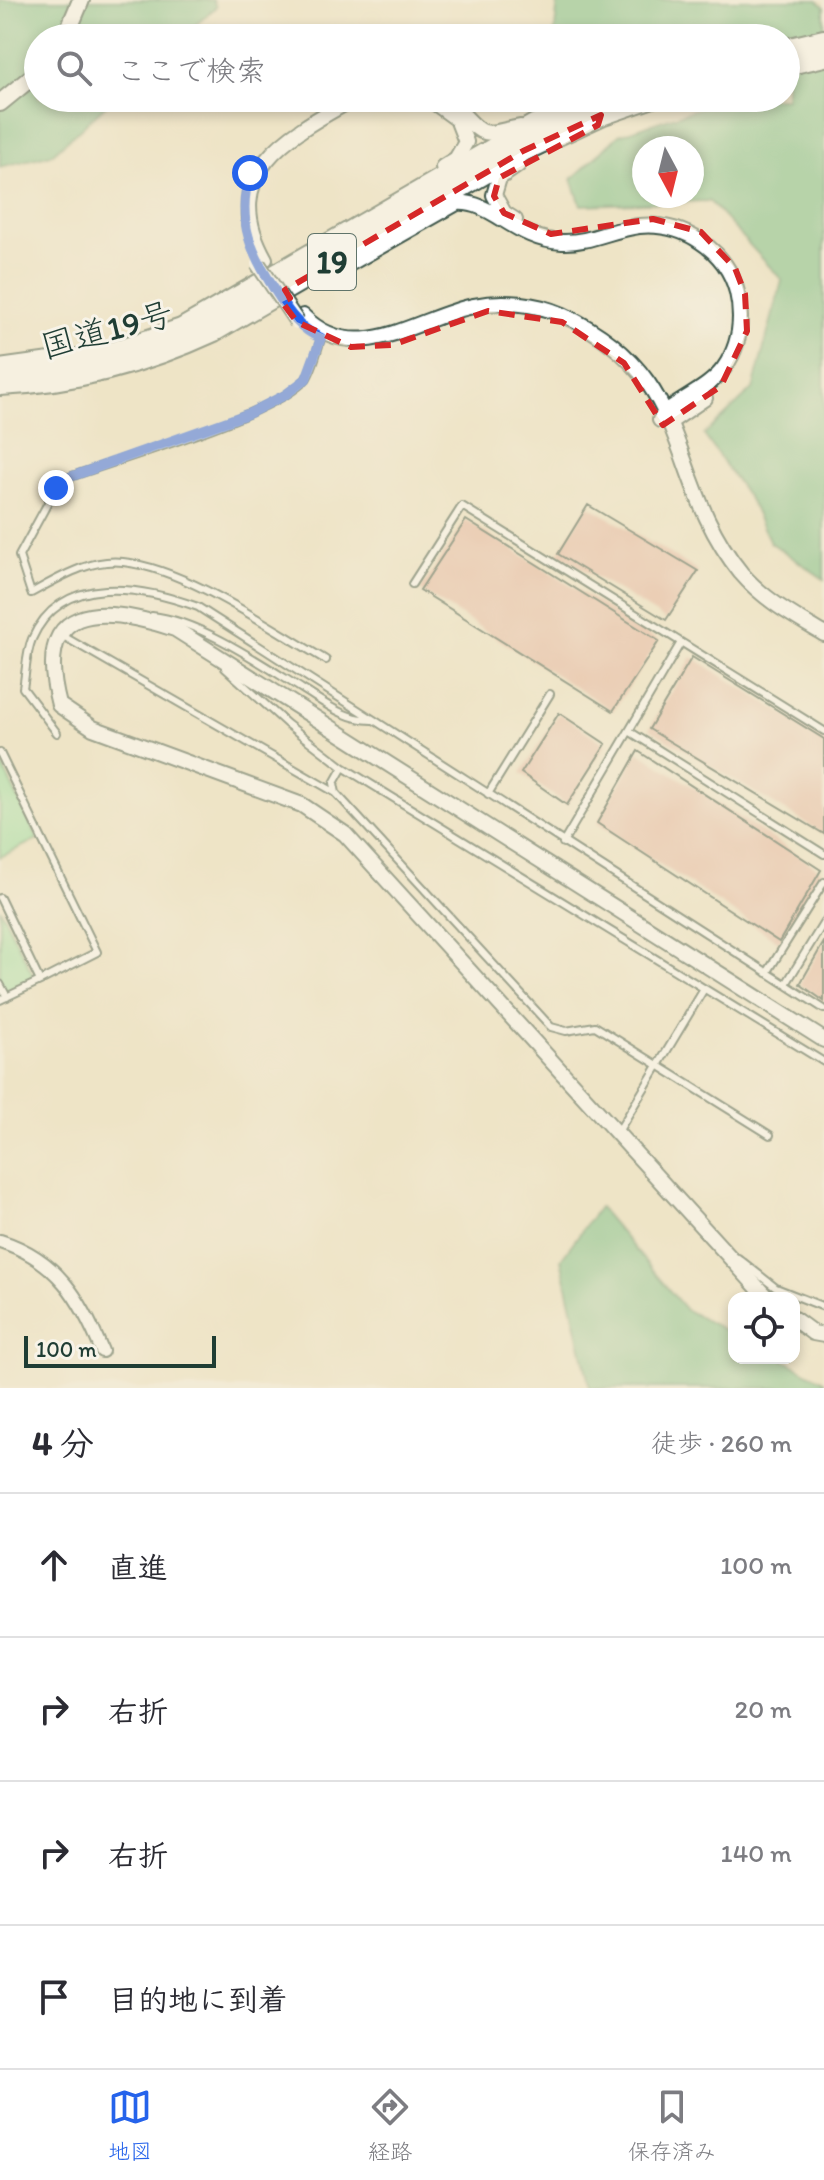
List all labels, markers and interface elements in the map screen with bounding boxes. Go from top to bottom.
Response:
search box [24,24,800,112]
icon: search [52,46,96,90]
text: ここで検索 [116,52,266,89]
north arrow [632,136,704,208]
route start [232,155,268,191]
road number: 19 [308,234,356,290]
street label: 国道19号 [36,293,178,367]
route end [38,470,74,506]
map controls [728,1292,800,1364]
button: locate [728,1292,800,1364]
scale bar [24,1332,216,1368]
text: 100 m [36,1336,97,1363]
text: 4 分 [32,1423,94,1464]
text: 徒歩 · 260 m [651,1427,792,1459]
icon: ahead [32,1543,76,1587]
text: 直進 [108,1549,168,1586]
text: 100 m [720,1549,792,1581]
icon: right [32,1687,76,1731]
text: 右折 [108,1693,168,1730]
text: 20 m [735,1693,792,1725]
icon: right [32,1831,76,1875]
text: 右折 [108,1837,168,1874]
text: 140 m [721,1837,792,1869]
icon: arrive [32,1975,76,2019]
text: 目的地に到着 [108,1981,288,2018]
tab: 地図 [108,2085,152,2165]
tab: 経路 [368,2085,412,2165]
tab: 保存済み [628,2085,716,2165]

